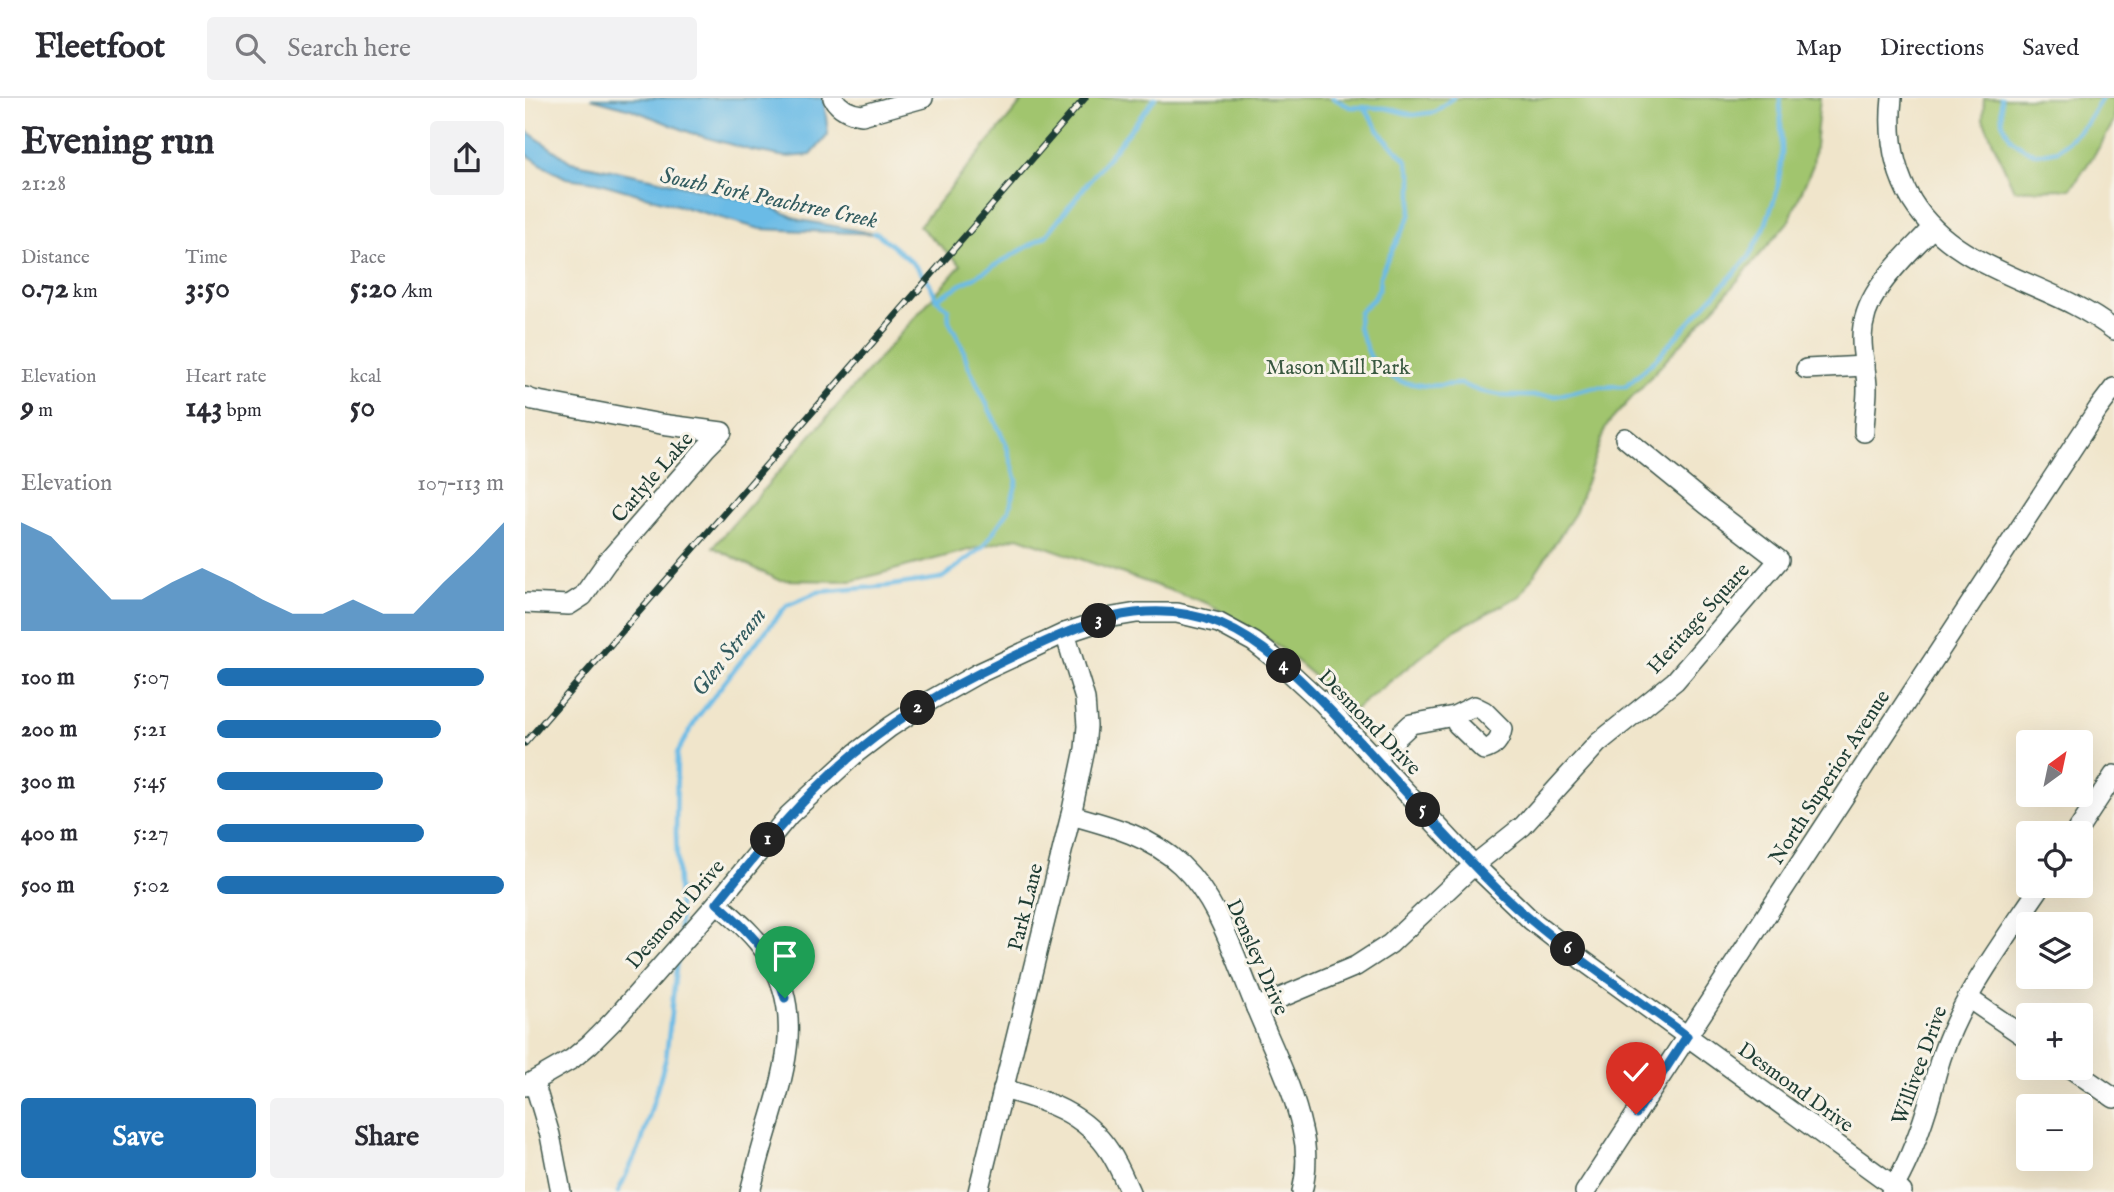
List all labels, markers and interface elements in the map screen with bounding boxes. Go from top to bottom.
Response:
search box [207,17,697,80]
text: Fleetfoot [35,27,165,69]
icon: search [231,29,269,67]
text: Search here [287,32,411,65]
text: Map [1796,33,1842,64]
text: Directions [1880,33,1984,64]
text: Saved [2022,33,2079,64]
text: Evening run [21,119,215,167]
button: share [430,121,504,195]
water label: South Fork Peachtree Creek [657,161,880,236]
text: 21:28 [21,169,66,198]
text: Distance [21,246,90,270]
text: Time [185,246,228,270]
text: Pace [350,246,386,270]
text: 0.72 [21,270,69,308]
text: 3:50 [185,270,230,308]
text: 5:20 [350,270,397,308]
text: km [69,280,98,304]
text: /km [397,280,433,304]
park label: Mason Mill Park [1266,355,1411,382]
text: Elevation [21,365,96,389]
text: Heart rate [185,365,266,389]
text: kcal [350,365,381,389]
text: 9 [21,389,34,427]
text: 143 [185,389,222,427]
text: 50 [350,389,375,427]
text: m [34,399,53,423]
text: bpm [222,399,262,423]
street label: Carlyle Lake [606,427,700,529]
text: Elevation [21,469,112,498]
text: 107–113 m [417,469,504,498]
street label: Heritage Square [1642,557,1757,680]
water label: Glen Stream [685,602,773,702]
pin: 3 [1081,603,1117,638]
text: 3 [1095,608,1102,632]
pin: 4 [1267,648,1301,684]
text: 4 [1279,653,1288,677]
text: 100 m [21,663,75,692]
text: 5:07 [133,663,169,692]
street label: Desmond Drive [1312,664,1427,782]
street label: North Superior Avenue [1764,685,1897,870]
pin: 2 [901,690,935,726]
text: 2 [913,695,922,719]
text: 200 m [21,715,77,744]
text: 5:21 [133,715,167,744]
north arrow [2016,730,2093,807]
map controls [2016,730,2093,1171]
text: 300 m [21,767,75,796]
text: 5:45 [133,767,167,796]
pin: 5 [1405,792,1441,828]
text: 5 [1419,797,1426,821]
text: 400 m [21,819,78,848]
text: 5:27 [133,819,169,848]
button: locate [2016,821,2093,898]
pin: 1 [751,822,785,858]
text: 1 [764,827,771,851]
street label: Desmond Drive [621,854,732,976]
street label: Park Lane [1003,860,1050,954]
text: 500 m [21,871,75,900]
text: 5:02 [133,871,170,900]
street label: Densley Drive [1219,895,1294,1020]
button: layers [2016,912,2093,989]
pin [755,926,815,998]
pin: 6 [1551,932,1585,966]
text: 6 [1563,936,1572,960]
icon: arrive [766,937,804,975]
street label: Willivee Drive [1886,1002,1955,1129]
button: + [2016,1003,2093,1080]
street label: Desmond Drive [1732,1037,1859,1140]
pin [1606,1042,1666,1114]
icon: check [1617,1053,1655,1091]
button: − [2016,1094,2093,1171]
button: Save [21,1098,256,1178]
button: Share [270,1098,504,1178]

